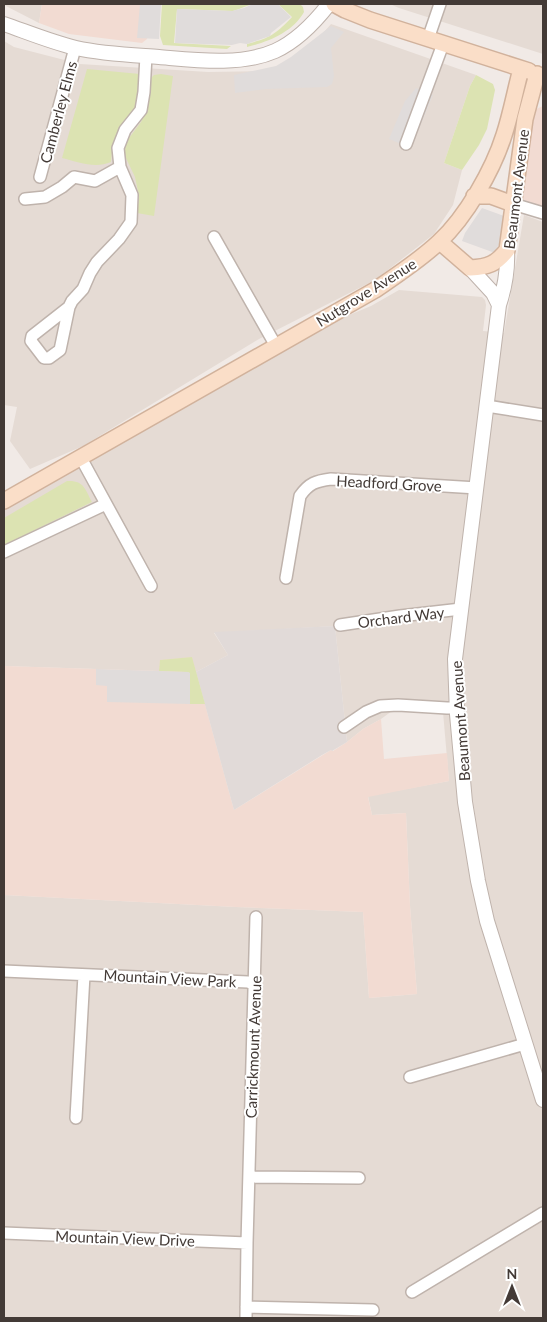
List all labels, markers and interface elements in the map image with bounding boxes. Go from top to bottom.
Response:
street label: Camberley Elms [36,59,80,165]
street label: Beaumont Avenue [500,128,532,250]
street label: Nutgrove Avenue [313,254,419,330]
street label: Headford Grove [336,471,442,495]
street label: Orchard Way [357,603,445,631]
street label: Beaumont Avenue [447,660,473,782]
street label: Mountain View Park [103,966,237,990]
street label: Carrickmount Avenue [242,975,264,1119]
street label: Mountain View Drive [55,1227,195,1249]
north arrow [487,1262,537,1312]
text: N [507,1265,517,1282]

